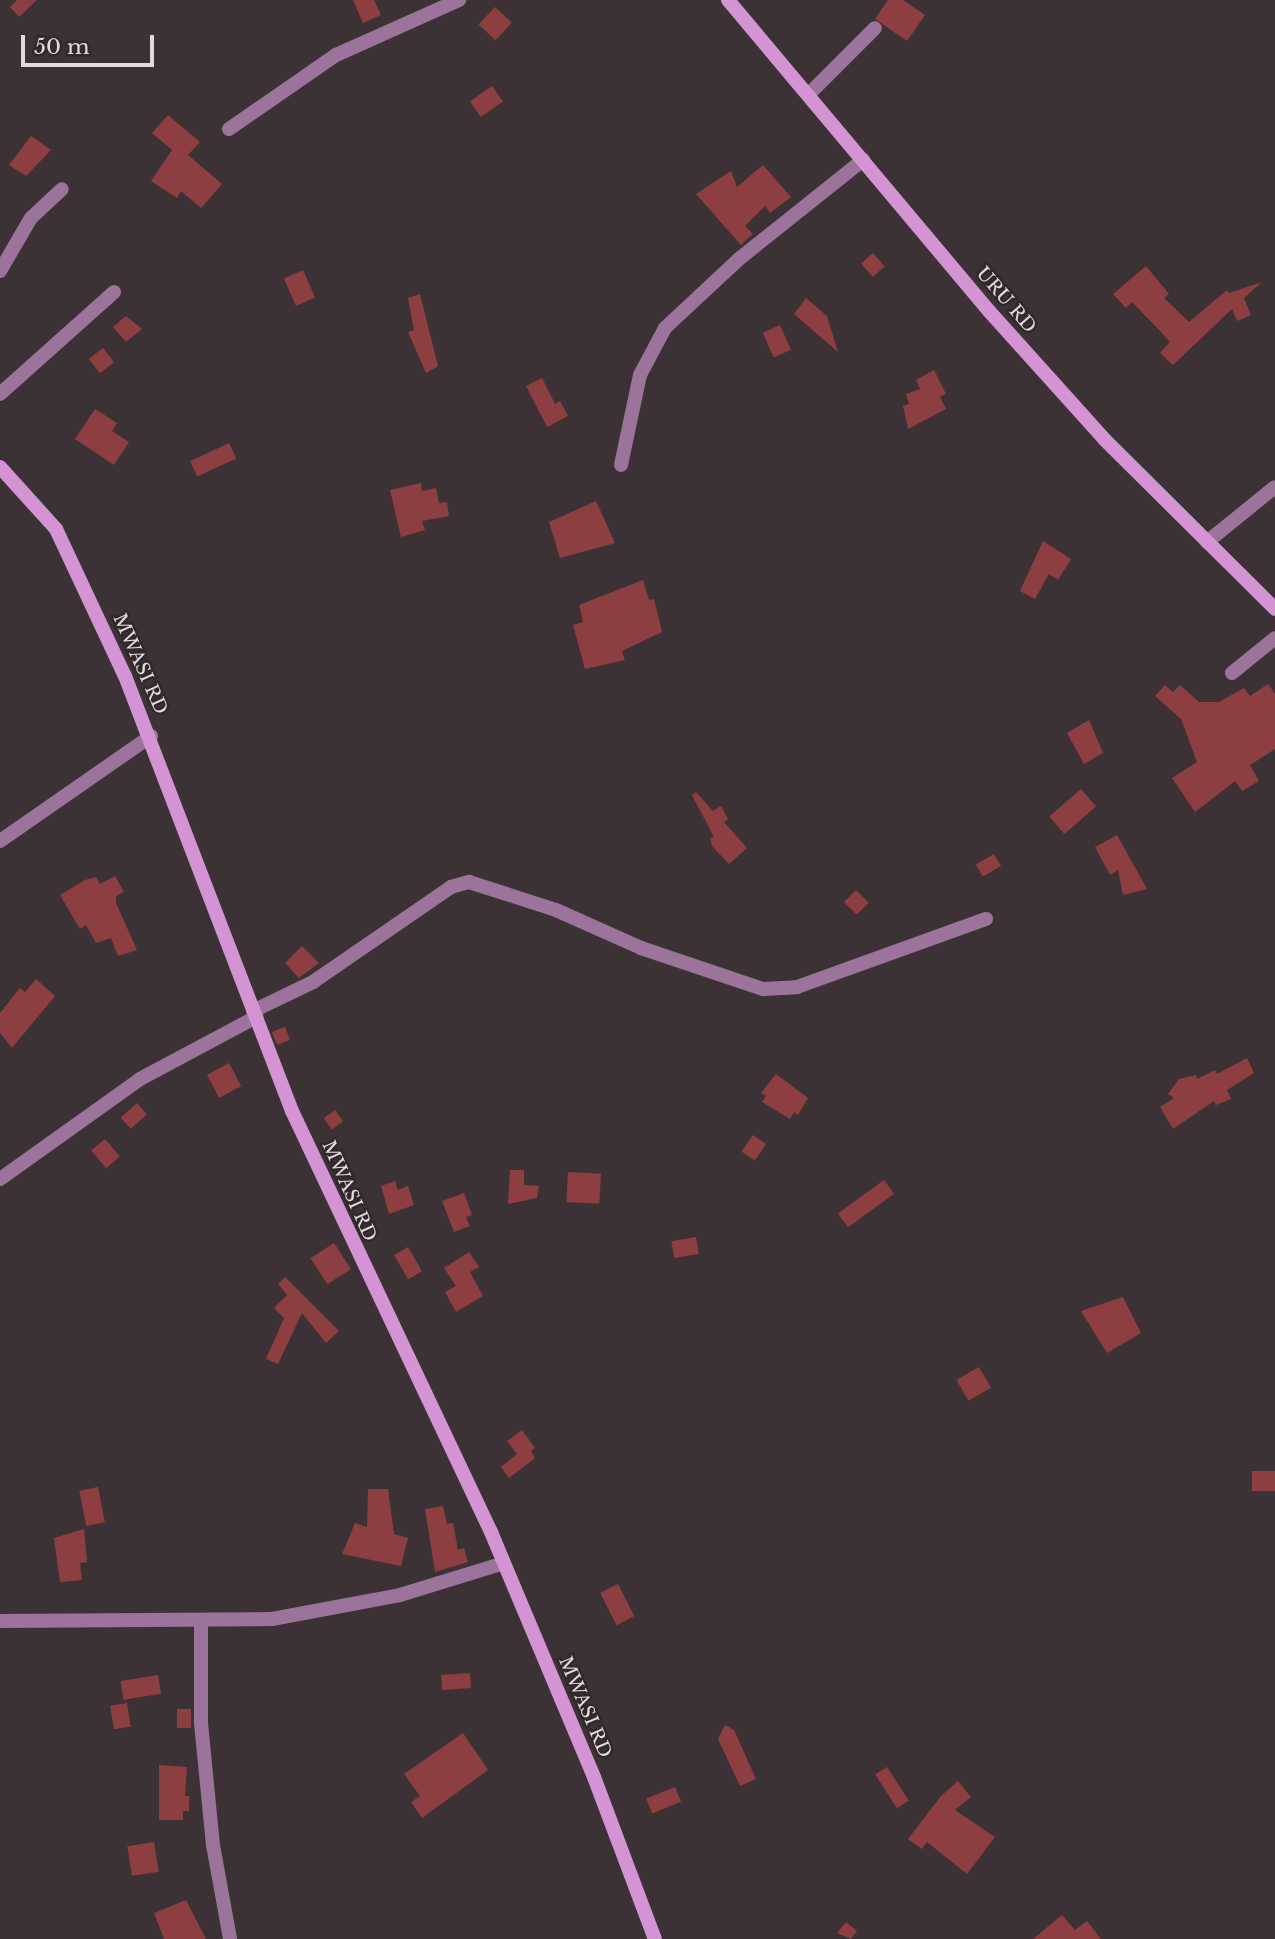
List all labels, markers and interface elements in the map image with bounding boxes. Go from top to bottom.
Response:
scale bar [24,21,158,65]
text: 50 m [34,34,89,60]
street label: URU RD [972,263,1040,337]
street label: MWASI RD [108,610,172,718]
street label: MWASI RD [317,1137,381,1245]
street label: MWASI RD [554,1653,616,1761]

